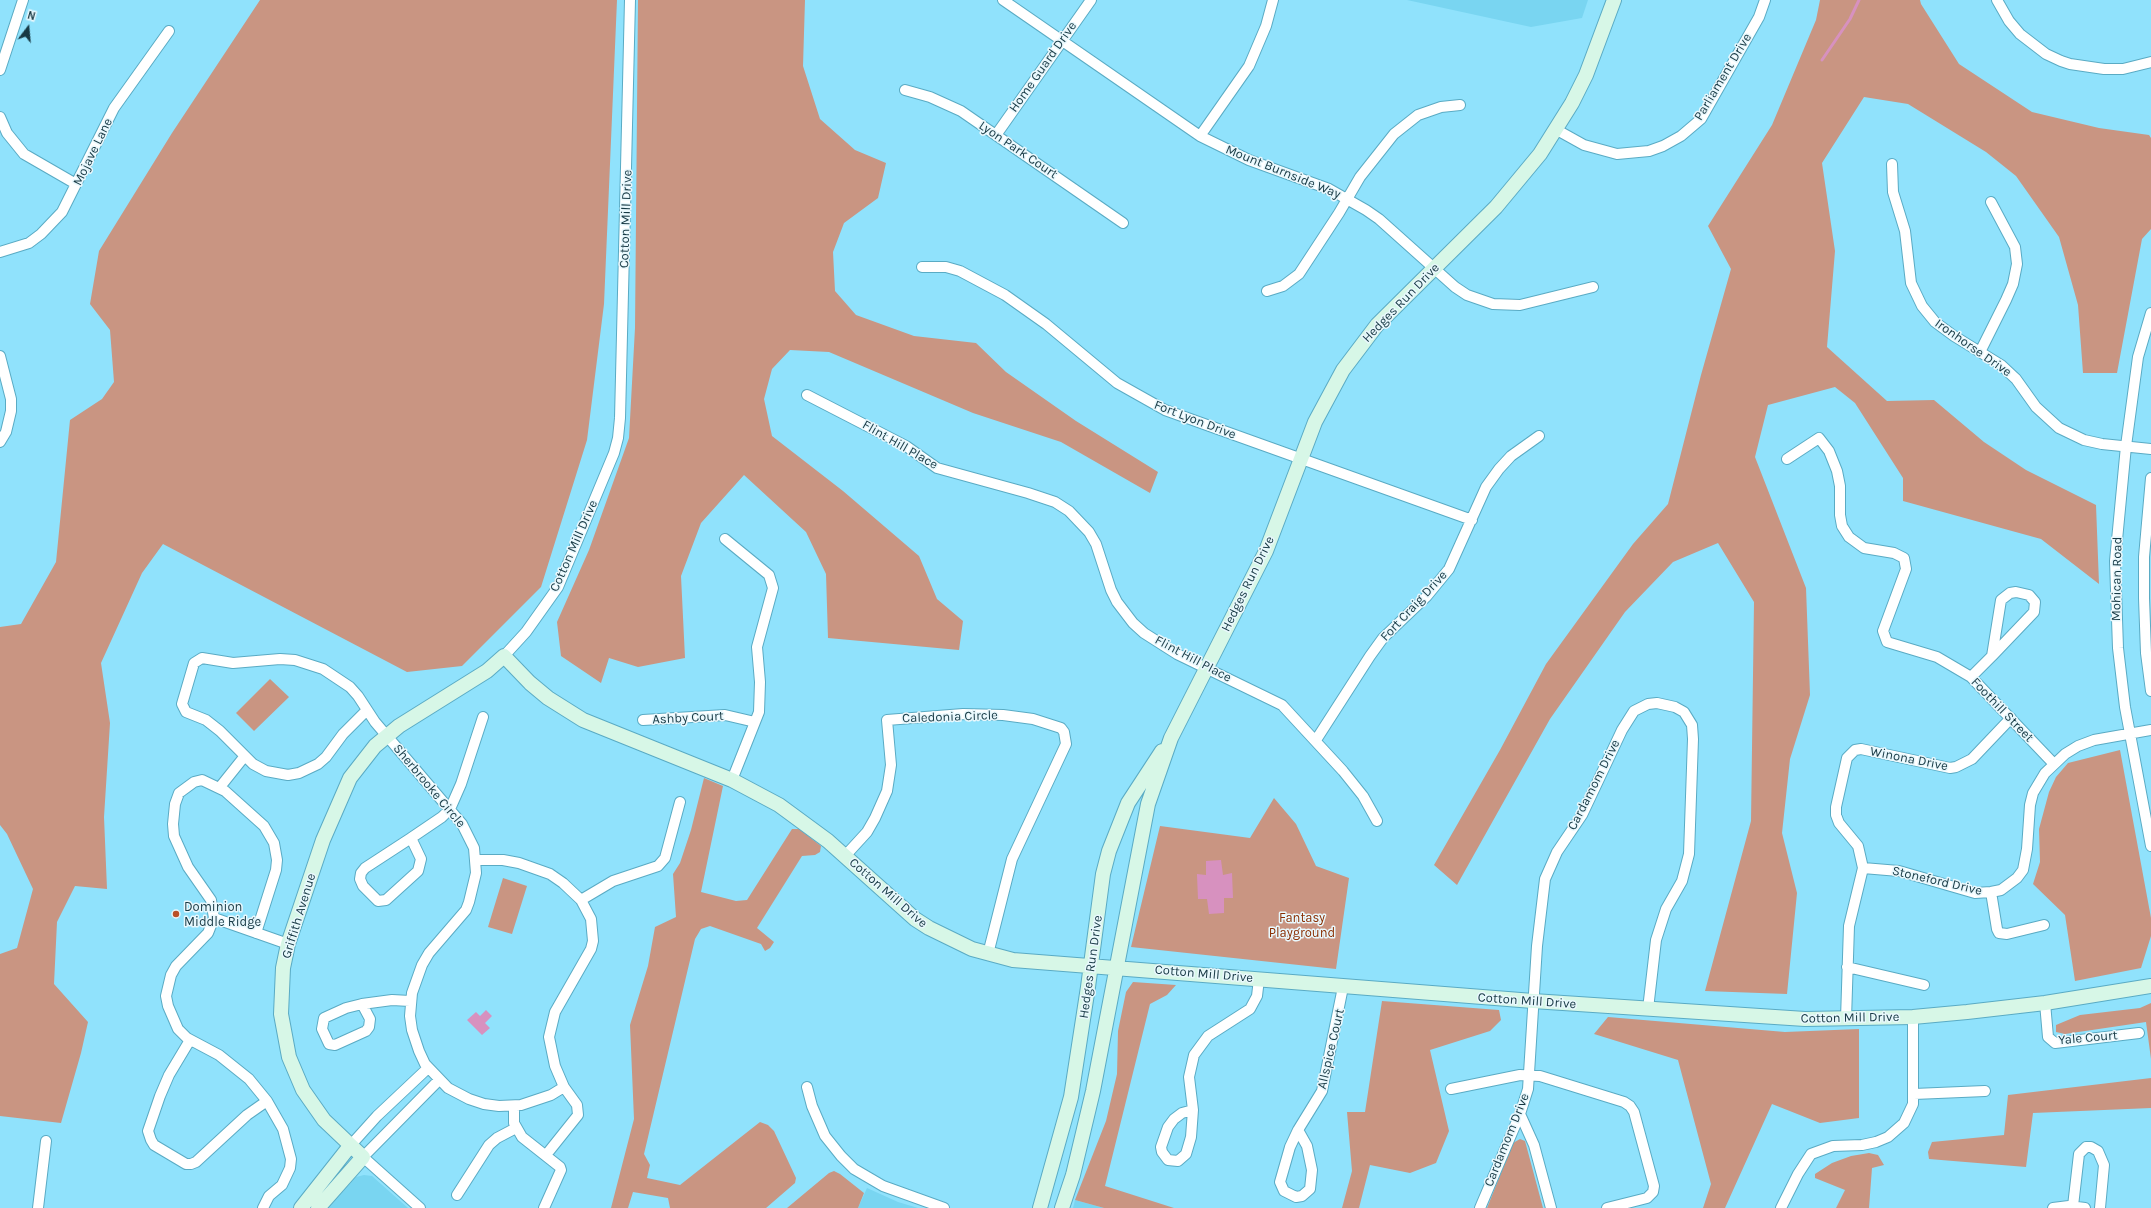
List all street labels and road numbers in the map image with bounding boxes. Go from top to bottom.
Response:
street label: Home Guard Drive [1006,19,1080,115]
street label: Parliament Drive [1691,31,1755,123]
street label: Mojave Lane [70,116,116,188]
street label: Lyon Park Court [976,118,1060,182]
street label: Mount Burnside Way [1223,142,1343,202]
street label: Cotton Mill Drive [616,170,636,268]
street label: Hedges Run Drive [1359,260,1443,346]
street label: Ironhorse Drive [1932,316,2014,380]
street label: Fort Lyon Drive [1152,397,1238,443]
street label: Flint Hill Place [860,417,940,473]
street label: Cotton Mill Drive [547,498,601,594]
street label: Hedges Run Drive [1218,534,1278,634]
street label: Mohican Road [2108,537,2126,621]
street label: Fort Craig Drive [1377,568,1451,644]
street label: Flint Hill Place [1152,632,1234,686]
street label: Foothill Street [1967,675,2037,745]
street label: Ashby Court [652,708,724,728]
street label: Caledonia Circle [902,708,998,726]
street label: Cardamom Drive [1564,737,1624,833]
street label: Sherbrooke Circle [389,741,469,831]
street label: Winona Drive [1869,744,1949,774]
street label: Cotton Mill Drive [846,855,930,931]
street label: Stoneford Drive [1891,863,1983,899]
street label: Griffith Avenue [279,871,319,961]
street label: Hedges Run Drive [1076,914,1106,1020]
street label: Cotton Mill Drive [1154,962,1254,986]
street label: Cotton Mill Drive [1477,990,1577,1012]
street label: Allspice Court [1314,1007,1348,1091]
street label: Cotton Mill Drive [1801,1009,1899,1027]
street label: Yale Court [2058,1028,2118,1048]
street label: Cardamom Drive [1481,1091,1533,1189]

